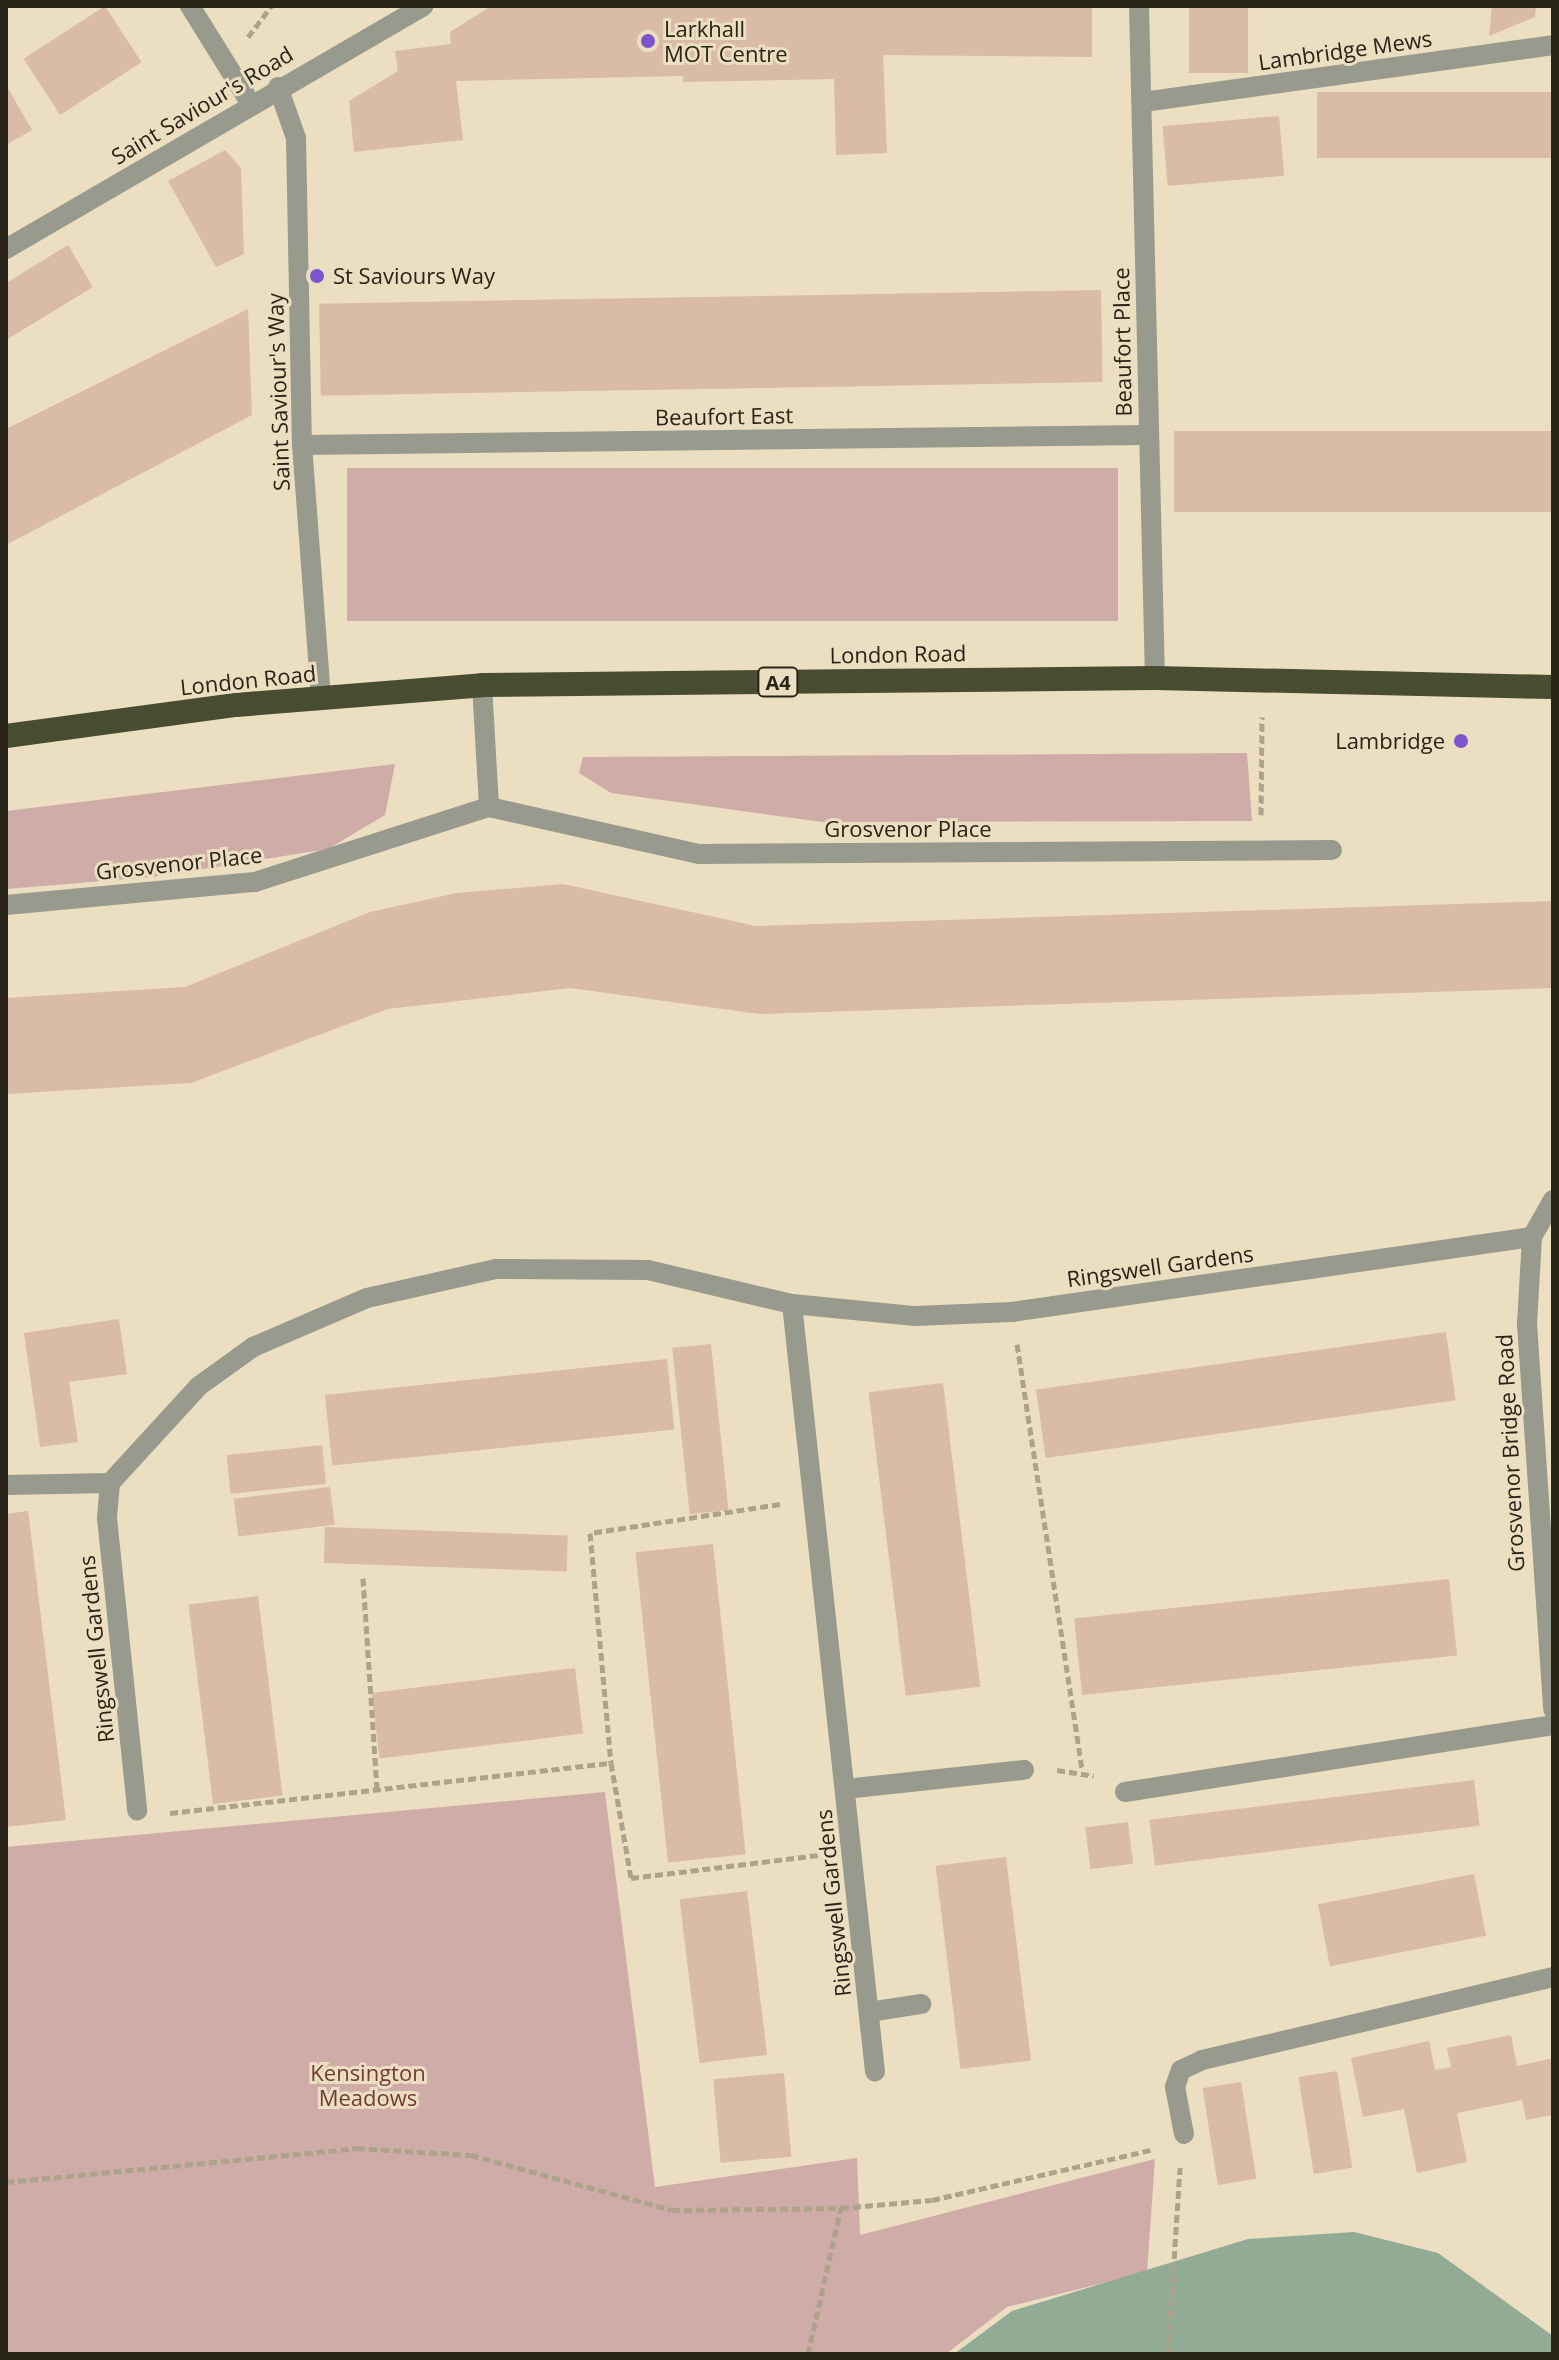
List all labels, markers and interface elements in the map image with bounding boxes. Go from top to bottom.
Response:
place label: Larkhall MOT Centre [664,15,788,66]
street label: Lambridge Mews [1256,25,1434,75]
marker: Larkhall MOT Centre [639,32,657,50]
street label: Saint Saviour's Road [107,40,297,170]
place label: St Saviours Way [333,263,495,289]
marker: St Saviours Way [308,267,326,285]
street label: Beaufort Place [1107,267,1137,417]
street label: Saint Saviour's Way [261,293,295,491]
street label: Beaufort East [655,402,793,430]
street label: London Road [829,640,967,668]
street label: London Road [179,660,317,700]
road number: A4 [756,666,800,698]
place label: Lambridge [1335,728,1445,754]
marker: Lambridge [1452,732,1470,750]
street label: Grosvenor Place [824,816,992,842]
street label: Grosvenor Place [94,841,264,885]
street label: Ringswell Gardens [1065,1240,1255,1292]
street label: Grosvenor Bridge Road [1491,1333,1529,1573]
street label: Ringswell Gardens [73,1554,119,1744]
street label: Ringswell Gardens [810,1808,856,1998]
park label: Kensington Meadows [310,2059,426,2110]

